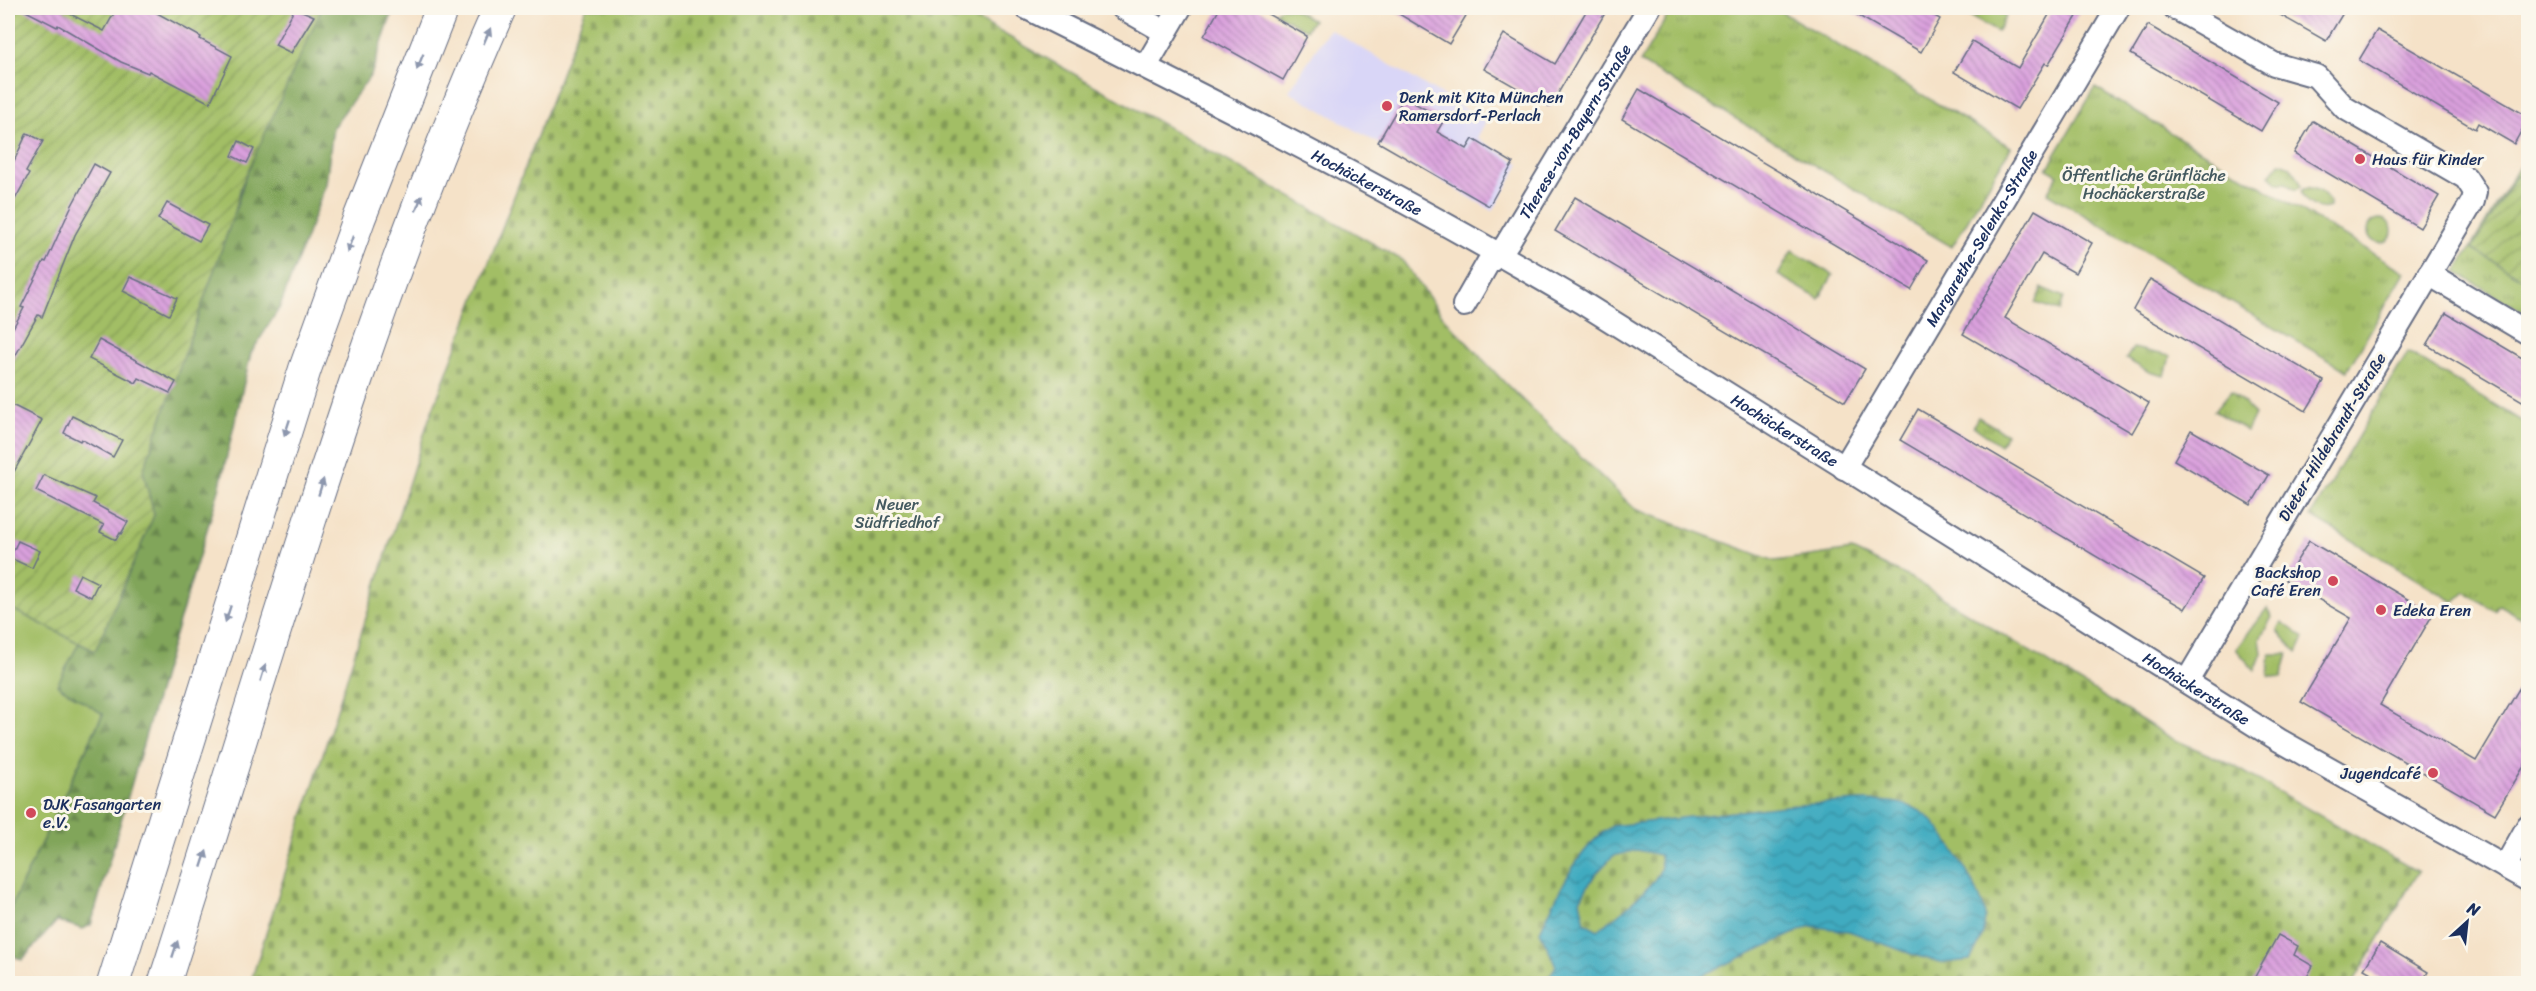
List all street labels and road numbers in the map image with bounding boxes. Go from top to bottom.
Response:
street label: Therese-von-Bayern-Straße [1510,38,1639,225]
street label: Hochäckerstraße [1306,140,1428,224]
street label: Margarethe-Selenka-Straße [1917,143,2045,332]
street label: Dieter-Hildebrandt-Straße [2270,347,2394,527]
street label: Hochäckerstraße [1725,385,1845,475]
street label: Hochäckerstraße [2137,643,2256,733]

